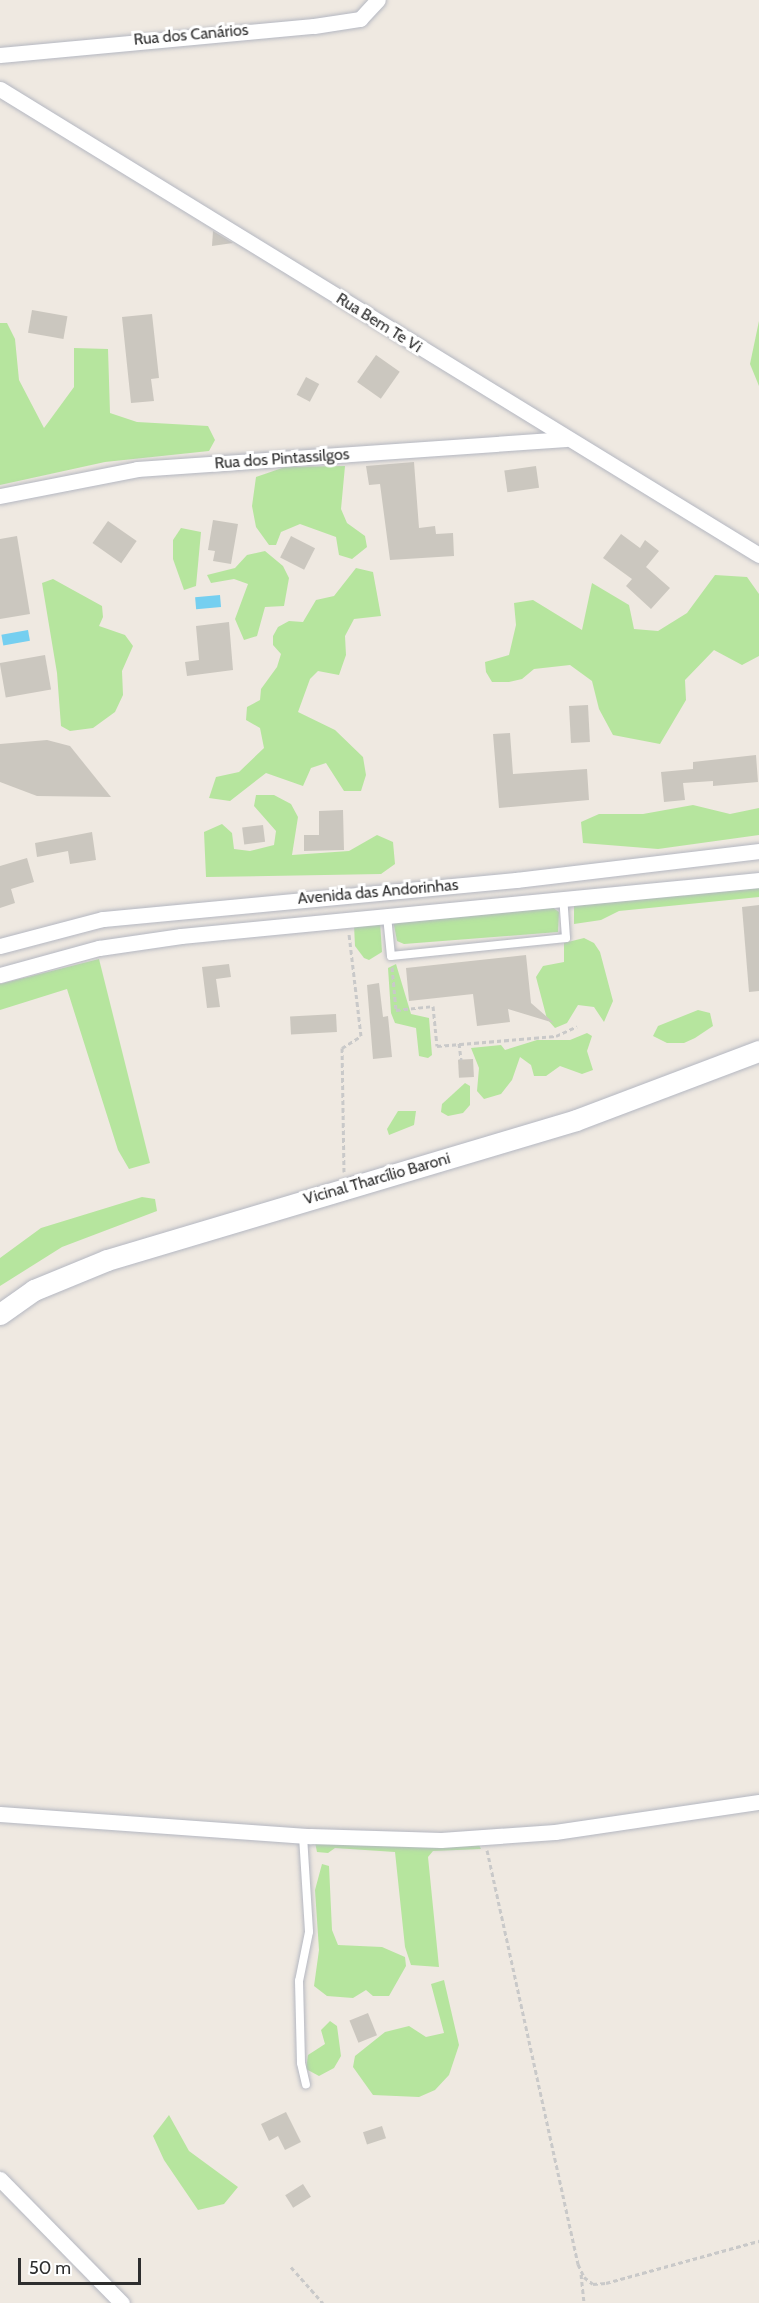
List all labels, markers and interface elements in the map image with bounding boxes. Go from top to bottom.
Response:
street label: Rua dos Canários [133,20,249,50]
street label: Rua Bem Te Vi [333,289,425,357]
street label: Rua dos Pintassilgos [214,445,350,473]
street label: Avenida das Andorinhas [297,875,459,909]
street label: Vicinal Tharcílio Baroni [301,1149,453,1209]
scale bar [21,2246,144,2284]
text: 50 m [29,2257,71,2279]

